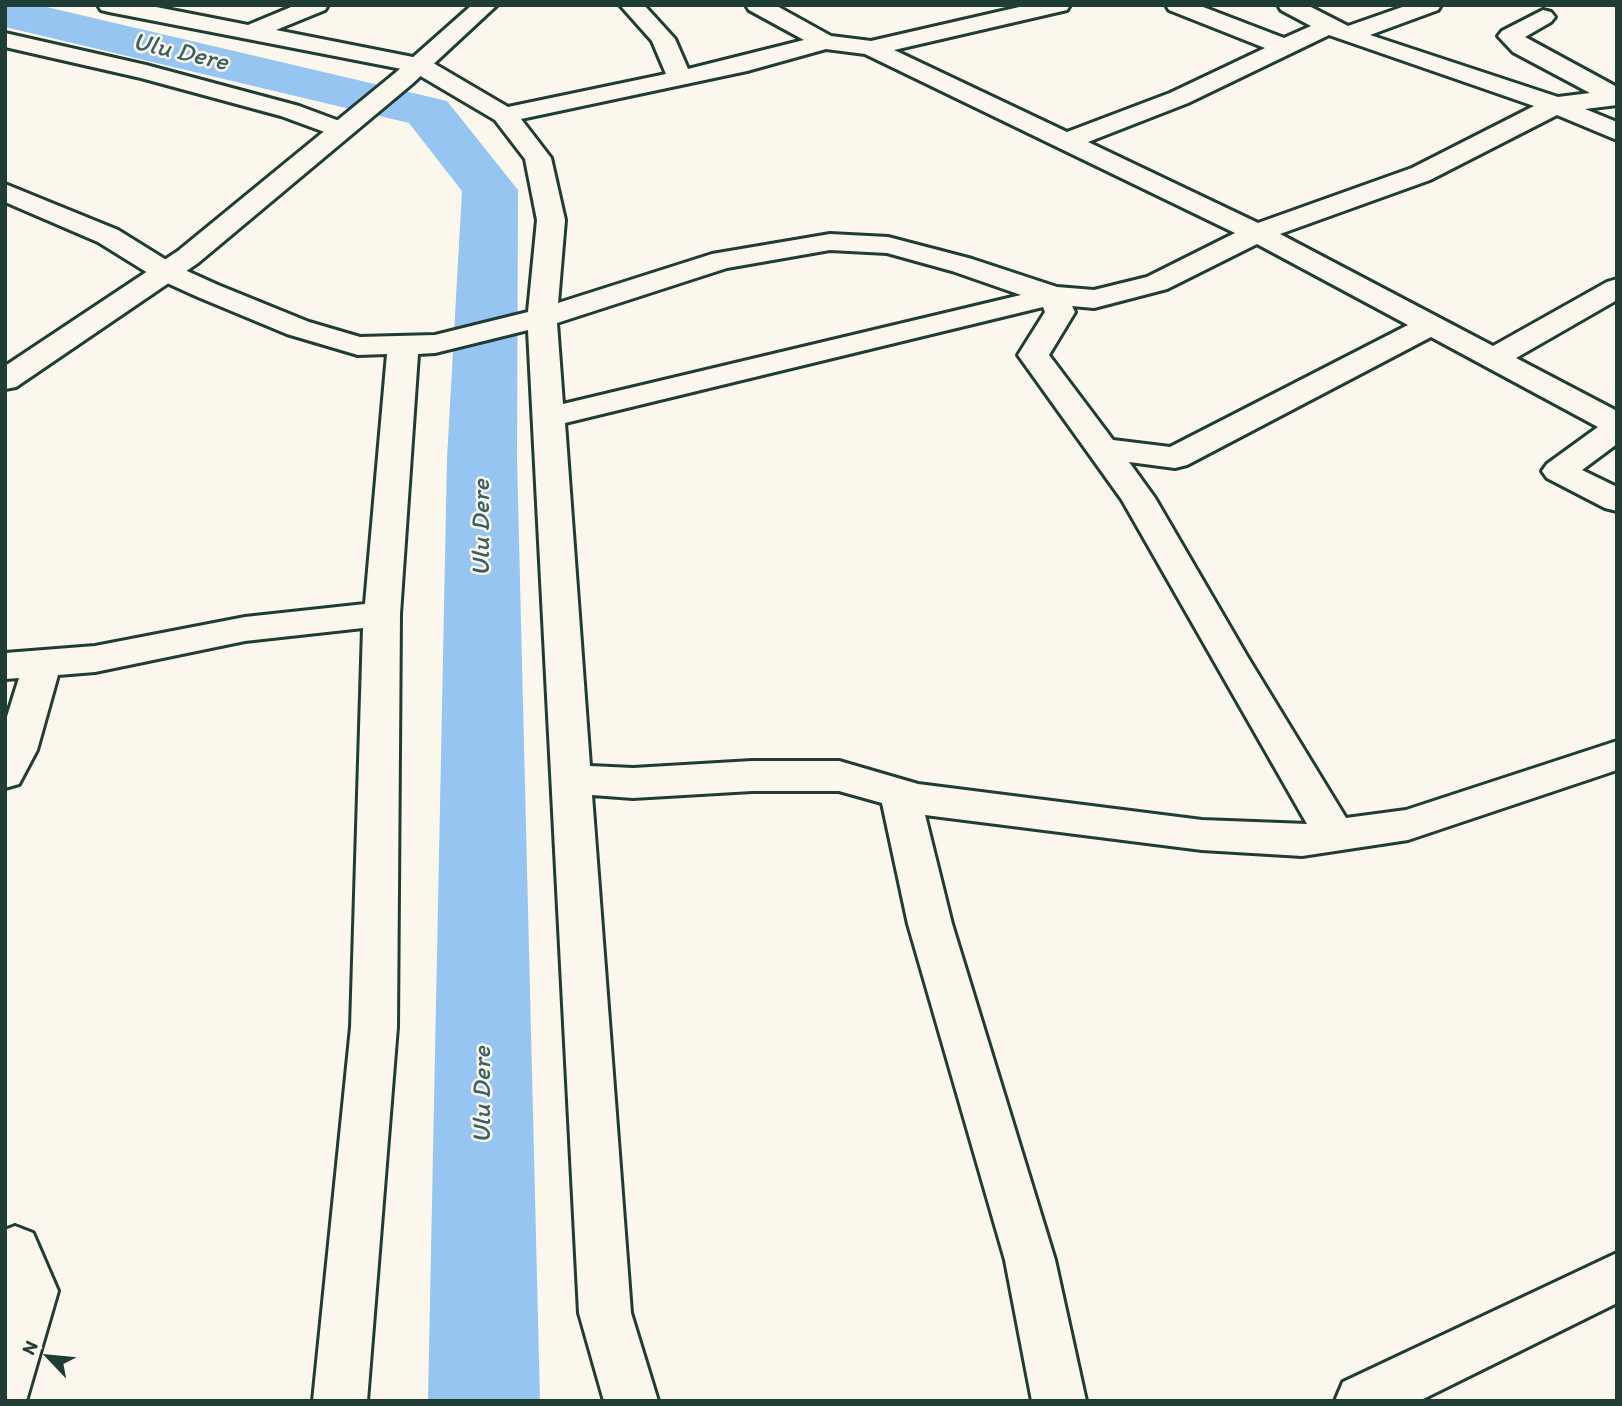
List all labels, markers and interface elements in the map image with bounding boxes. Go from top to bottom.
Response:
water label: Ulu Dere [129,27,231,79]
water label: Ulu Dere [466,479,498,577]
water label: Ulu Dere [467,1046,499,1144]
north arrow [14,1322,84,1392]
text: N [17,1337,43,1358]

